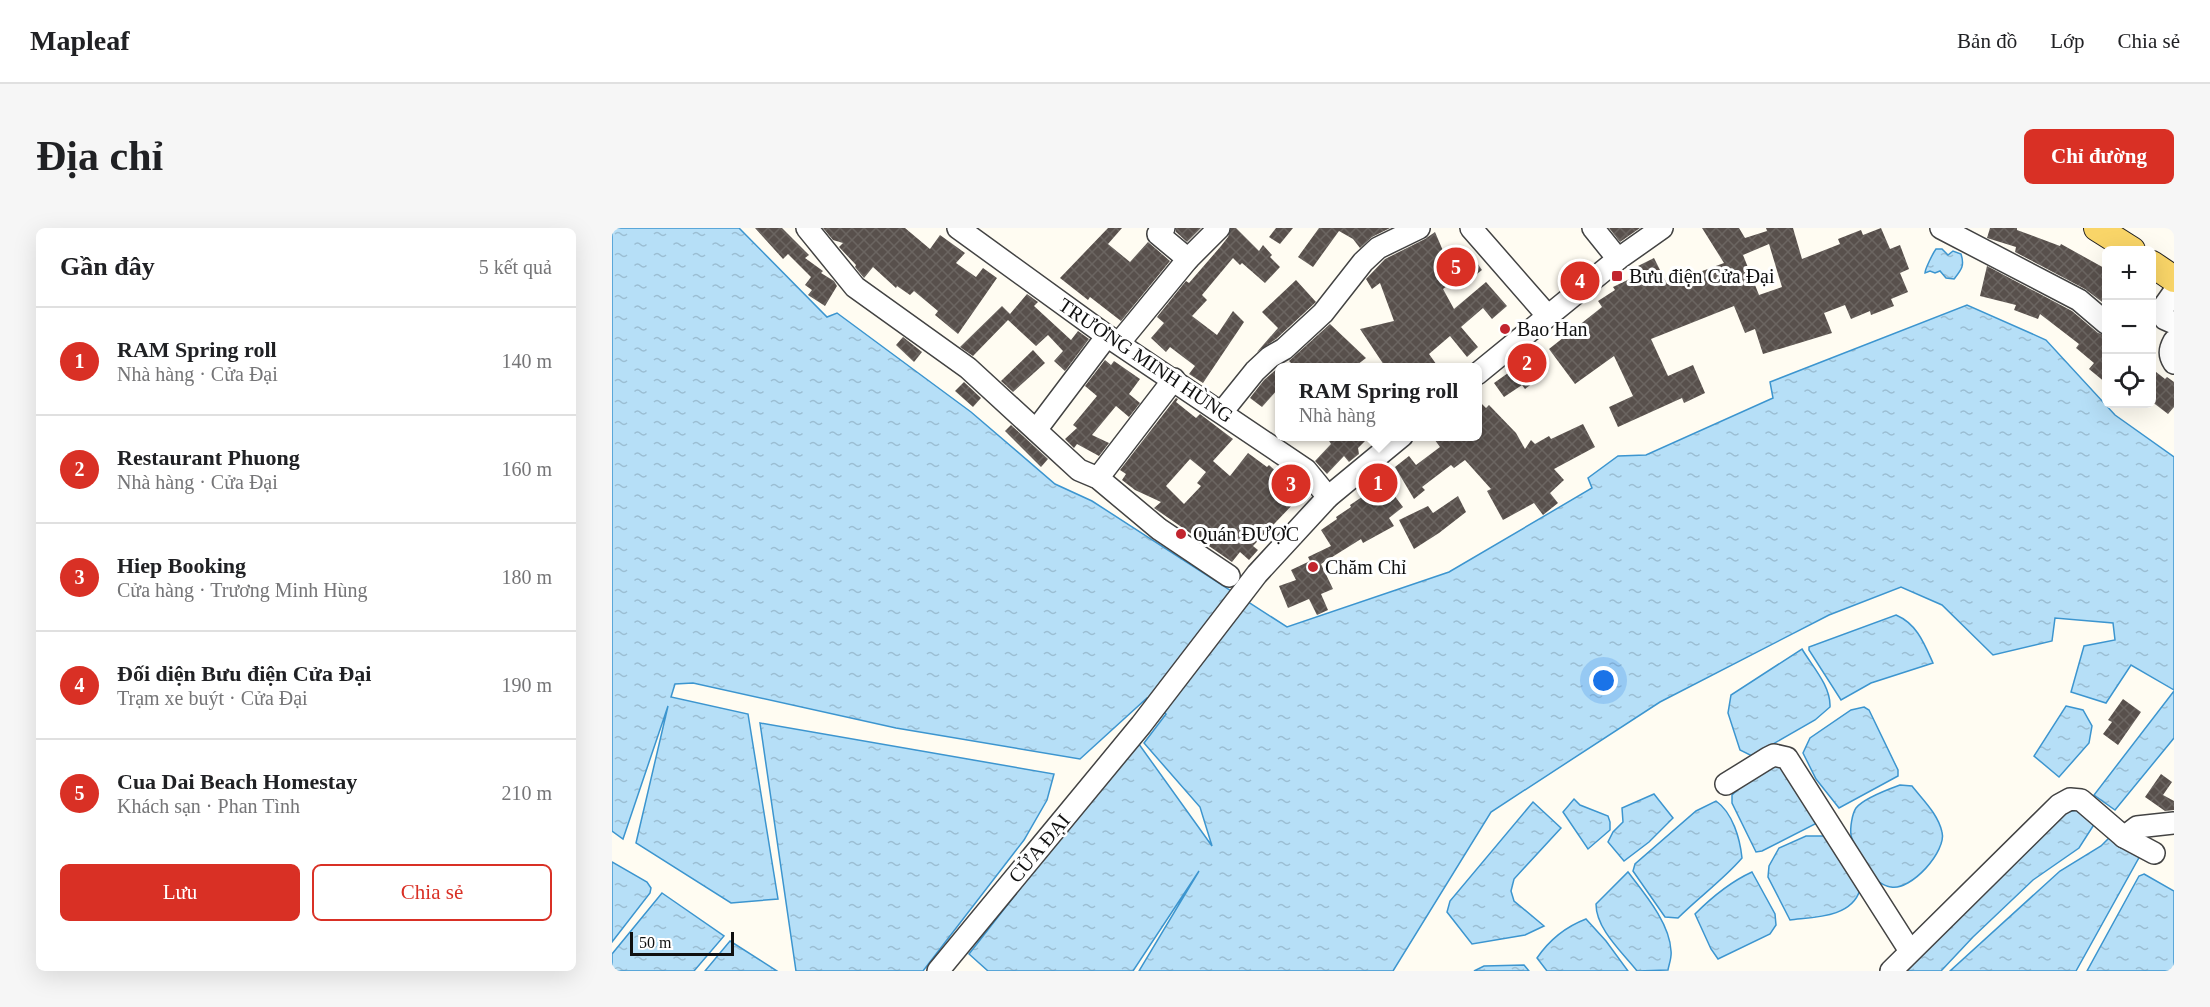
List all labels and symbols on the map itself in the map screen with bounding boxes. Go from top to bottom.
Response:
pin: 5 [1436,244,1476,290]
pin: 4 [1560,259,1600,304]
place label: Bưu điện Cửa Đại [1629,265,1775,287]
marker: Bưu điện Cửa Đại [1610,269,1624,283]
street label: TRƯƠNG MINH HÙNG [1055,293,1238,427]
place label: Bao Han [1517,318,1588,340]
marker: Bao Han [1498,322,1512,336]
pin: 2 [1508,340,1546,386]
pin: 1 [1358,460,1398,506]
pin: 3 [1272,462,1310,506]
place label: Quán ĐƯỢC [1193,523,1299,545]
marker: Quán ĐƯỢC [1174,527,1188,541]
place label: Chăm Chỉ [1325,556,1407,578]
marker: Chăm Chỉ [1306,560,1320,574]
your location [1589,666,1618,695]
street label: CỬA ĐẠI [1004,809,1074,887]
scale bar [630,929,734,956]

